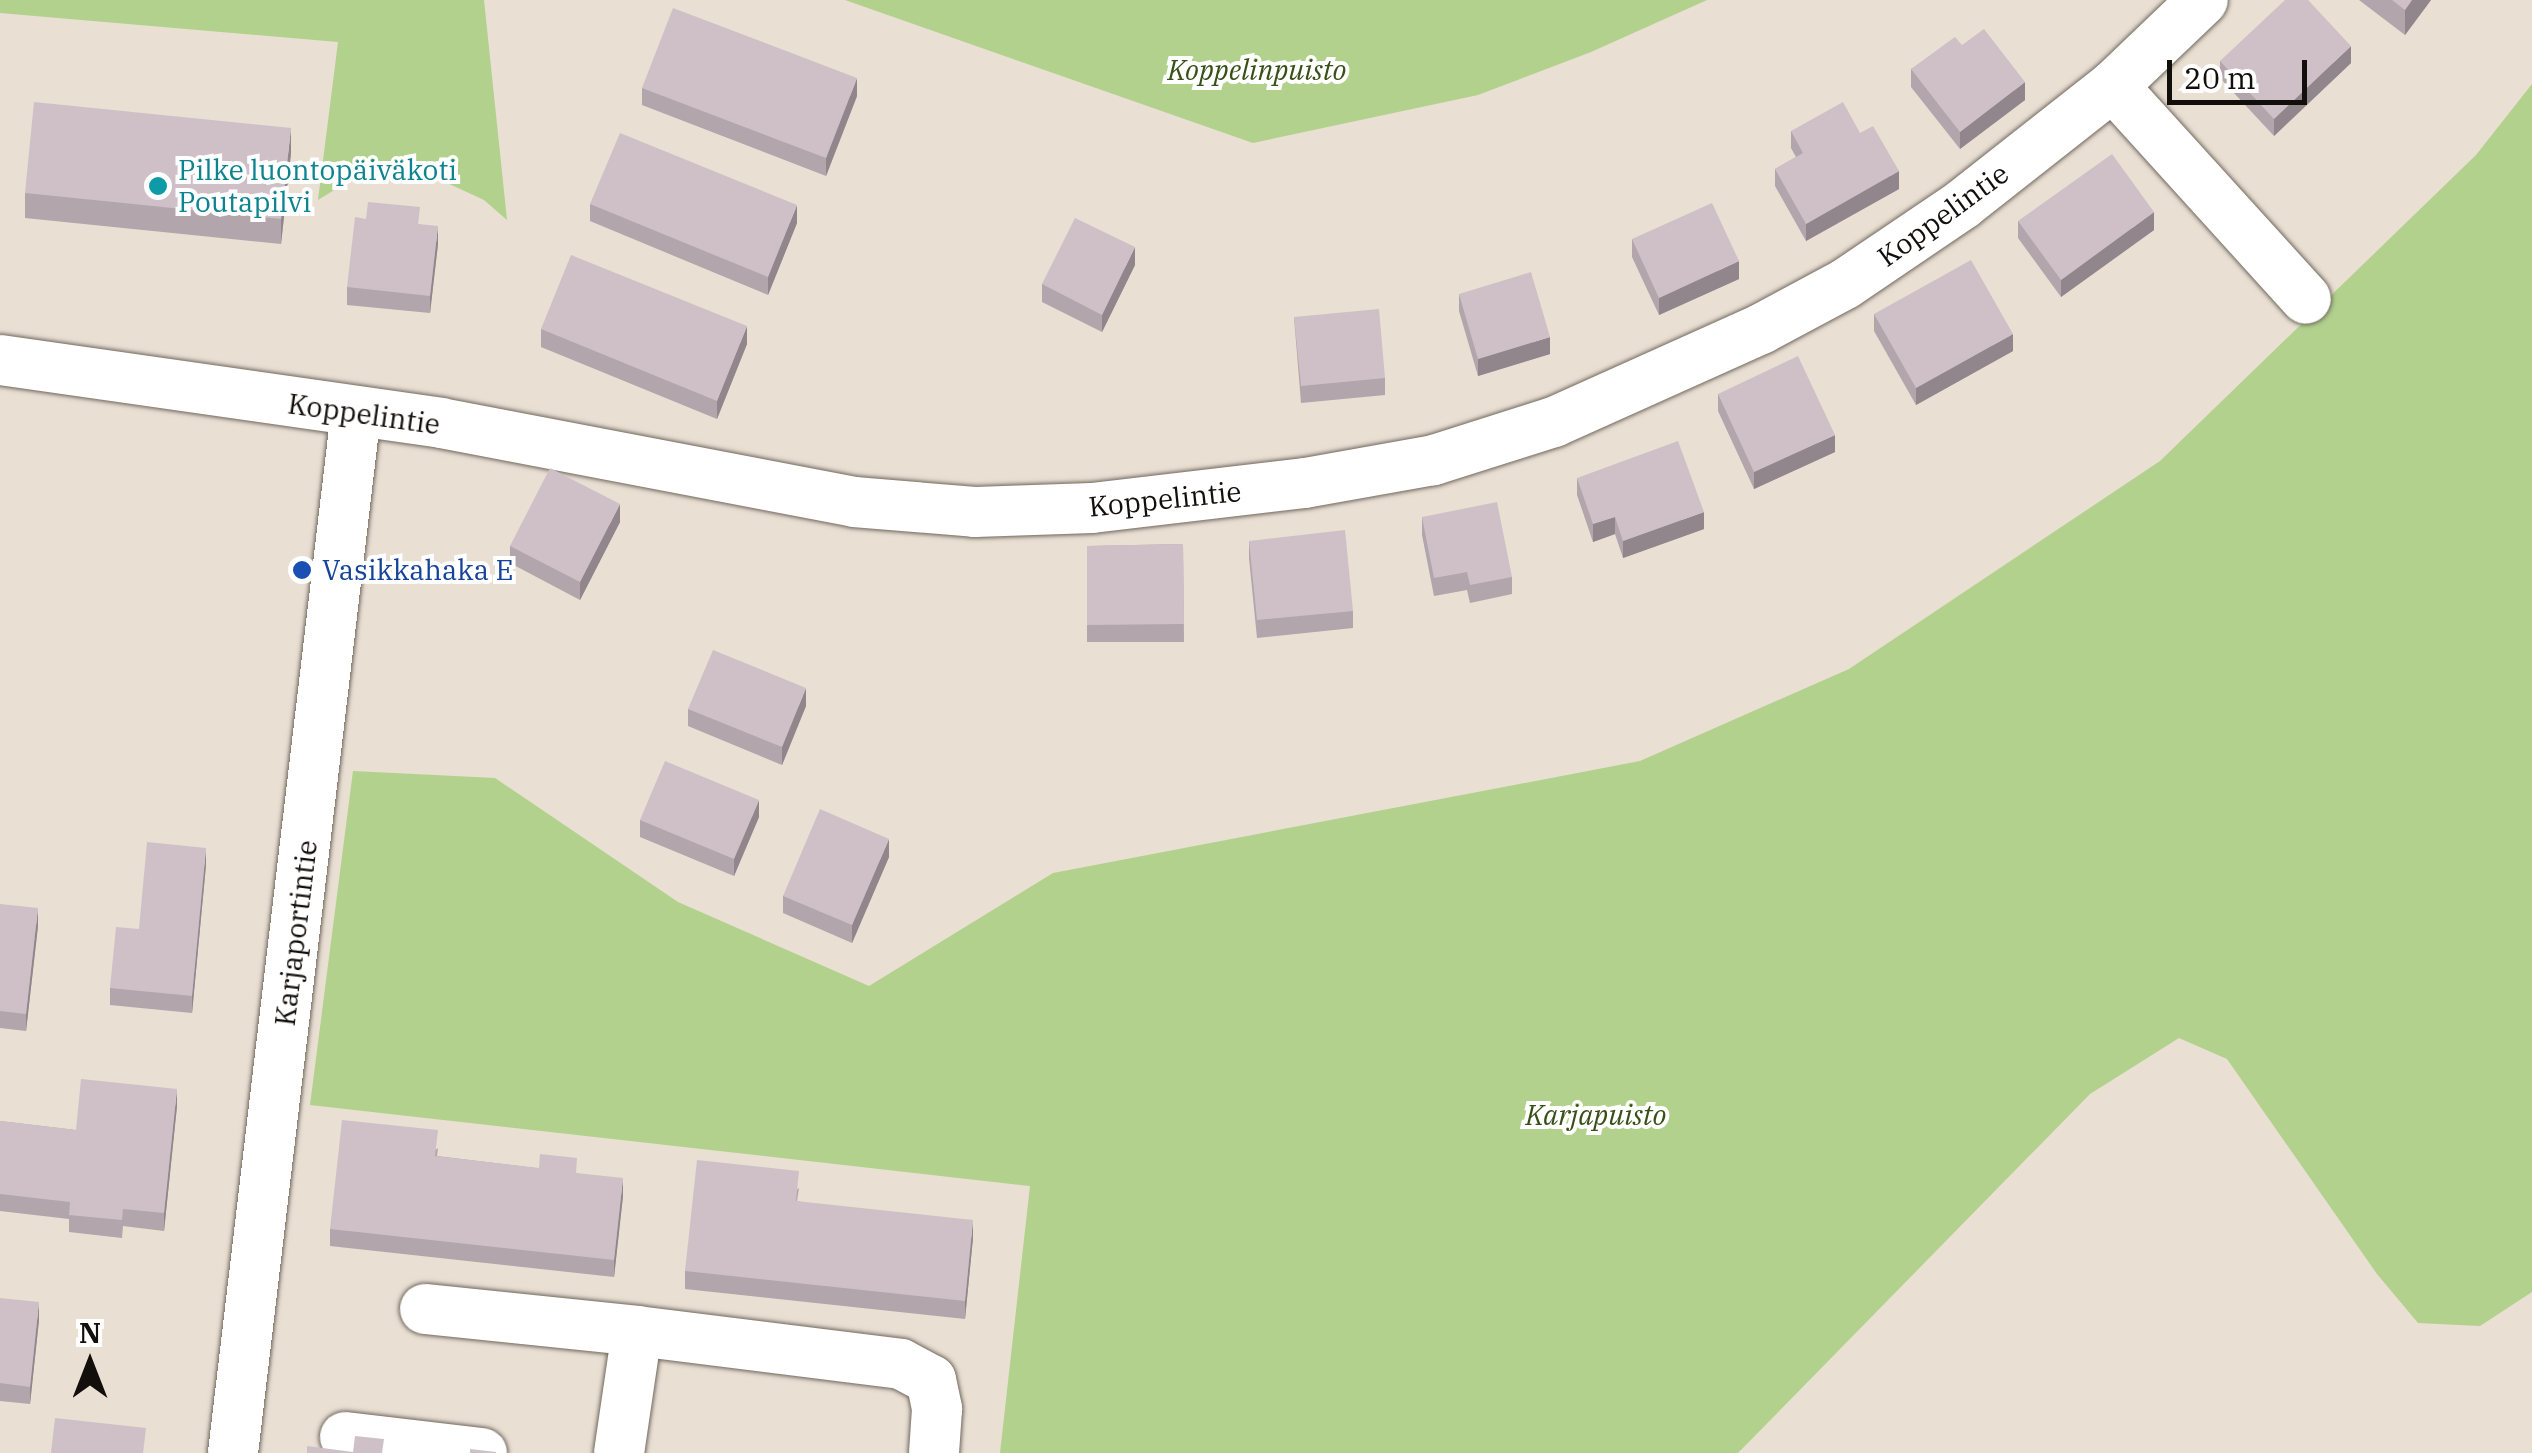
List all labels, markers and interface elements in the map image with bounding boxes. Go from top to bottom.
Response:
scale bar [2172,40,2312,102]
park label: Koppelinpuisto [1168,53,1346,87]
text: 20 m [2184,58,2256,97]
place label: Pilke luontopäiväkoti Poutapilvi [178,153,457,219]
street label: Koppelintie [1871,156,2015,274]
marker: Pilke luontopäiväkoti Poutapilvi [147,175,169,197]
street label: Koppelintie [286,387,442,441]
street label: Koppelintie [1087,474,1243,524]
place label: Vasikkahaka E [322,553,513,587]
marker: Vasikkahaka E [291,559,313,581]
street label: Karjaportintie [268,838,324,1028]
park label: Karjapuisto [1526,1098,1666,1132]
north arrow [40,1313,140,1413]
text: N [79,1314,101,1351]

